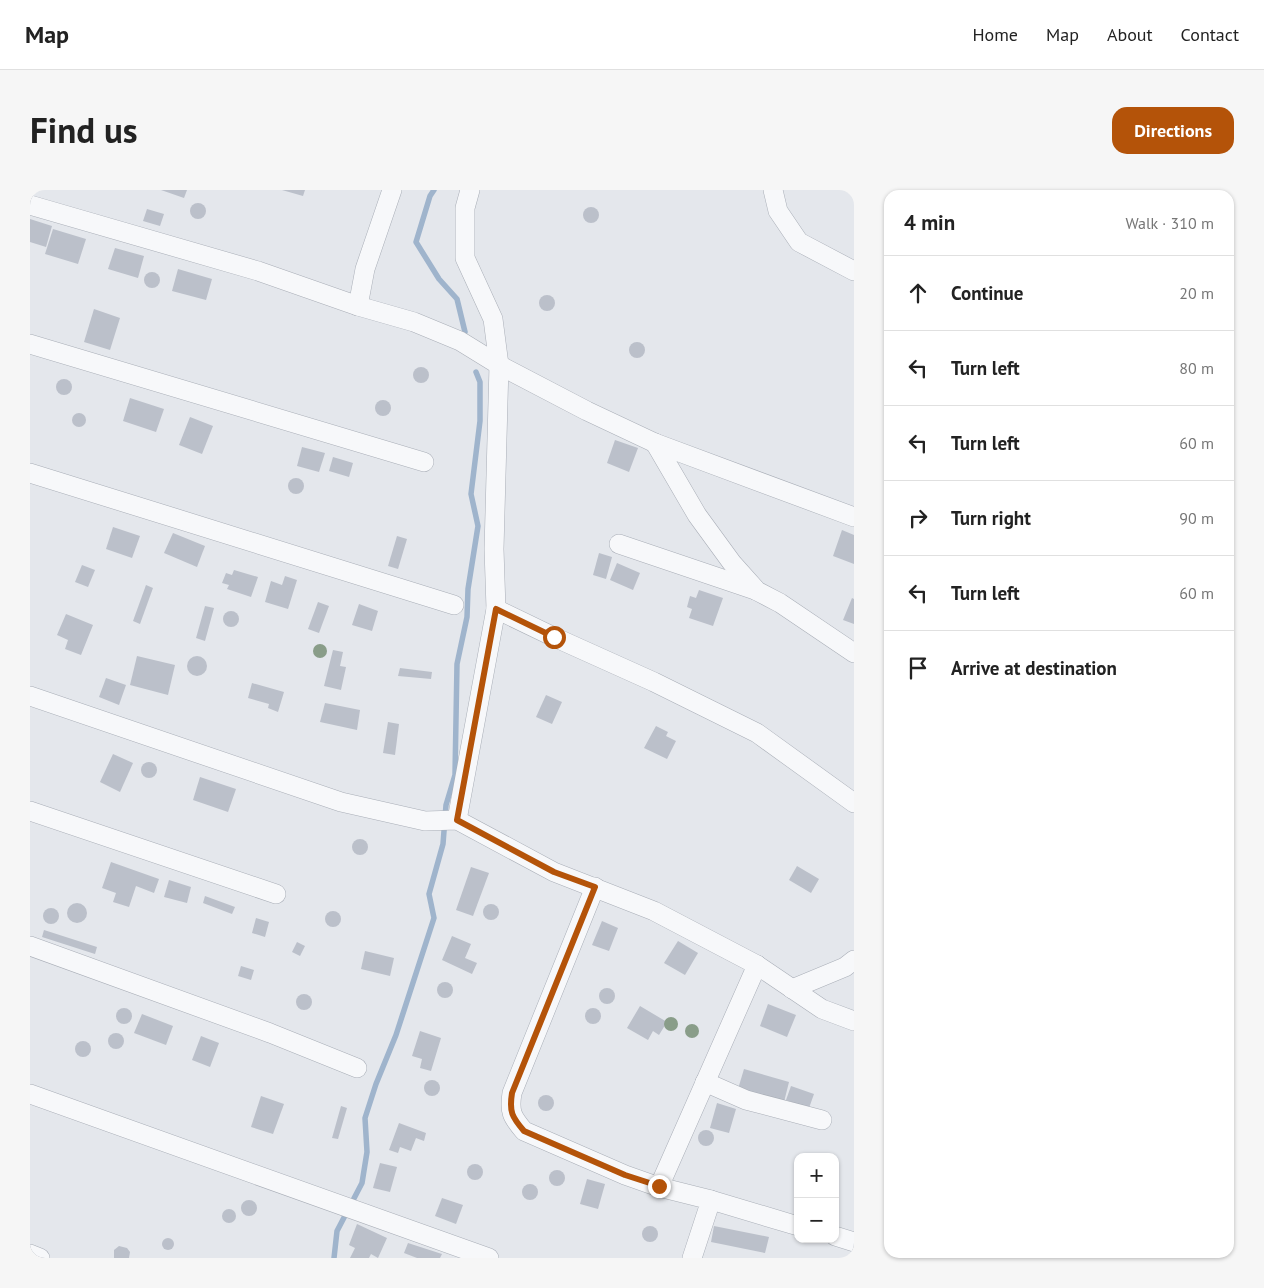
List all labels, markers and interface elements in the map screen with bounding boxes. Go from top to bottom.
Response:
text: Map [25,19,69,50]
text: Home [972,23,1018,46]
text: Map [1046,23,1079,46]
text: About [1107,23,1153,46]
text: Contact [1181,23,1239,46]
text: Find us [30,107,138,153]
button: Directions [1112,107,1234,154]
text: 4 min [904,209,955,236]
text: Walk · 310 m [1125,213,1214,233]
icon: ahead [904,279,932,307]
text: Continue [951,281,1023,305]
text: 20 m [1179,283,1214,303]
icon: left [904,354,932,382]
text: Turn left [951,356,1020,380]
text: 80 m [1179,358,1214,378]
icon: left [904,429,932,457]
text: Turn left [951,431,1020,455]
text: 60 m [1179,433,1214,453]
icon: right [904,504,932,532]
text: Turn right [951,506,1031,530]
text: 90 m [1179,508,1214,528]
icon: left [904,579,932,607]
text: Turn left [951,581,1020,605]
text: 60 m [1179,583,1214,603]
route start [543,626,566,649]
icon: arrive [904,654,932,682]
text: Arrive at destination [951,656,1117,680]
map controls [794,1153,839,1243]
button: + [794,1153,839,1198]
route end [648,1175,671,1198]
button: − [794,1198,839,1243]

